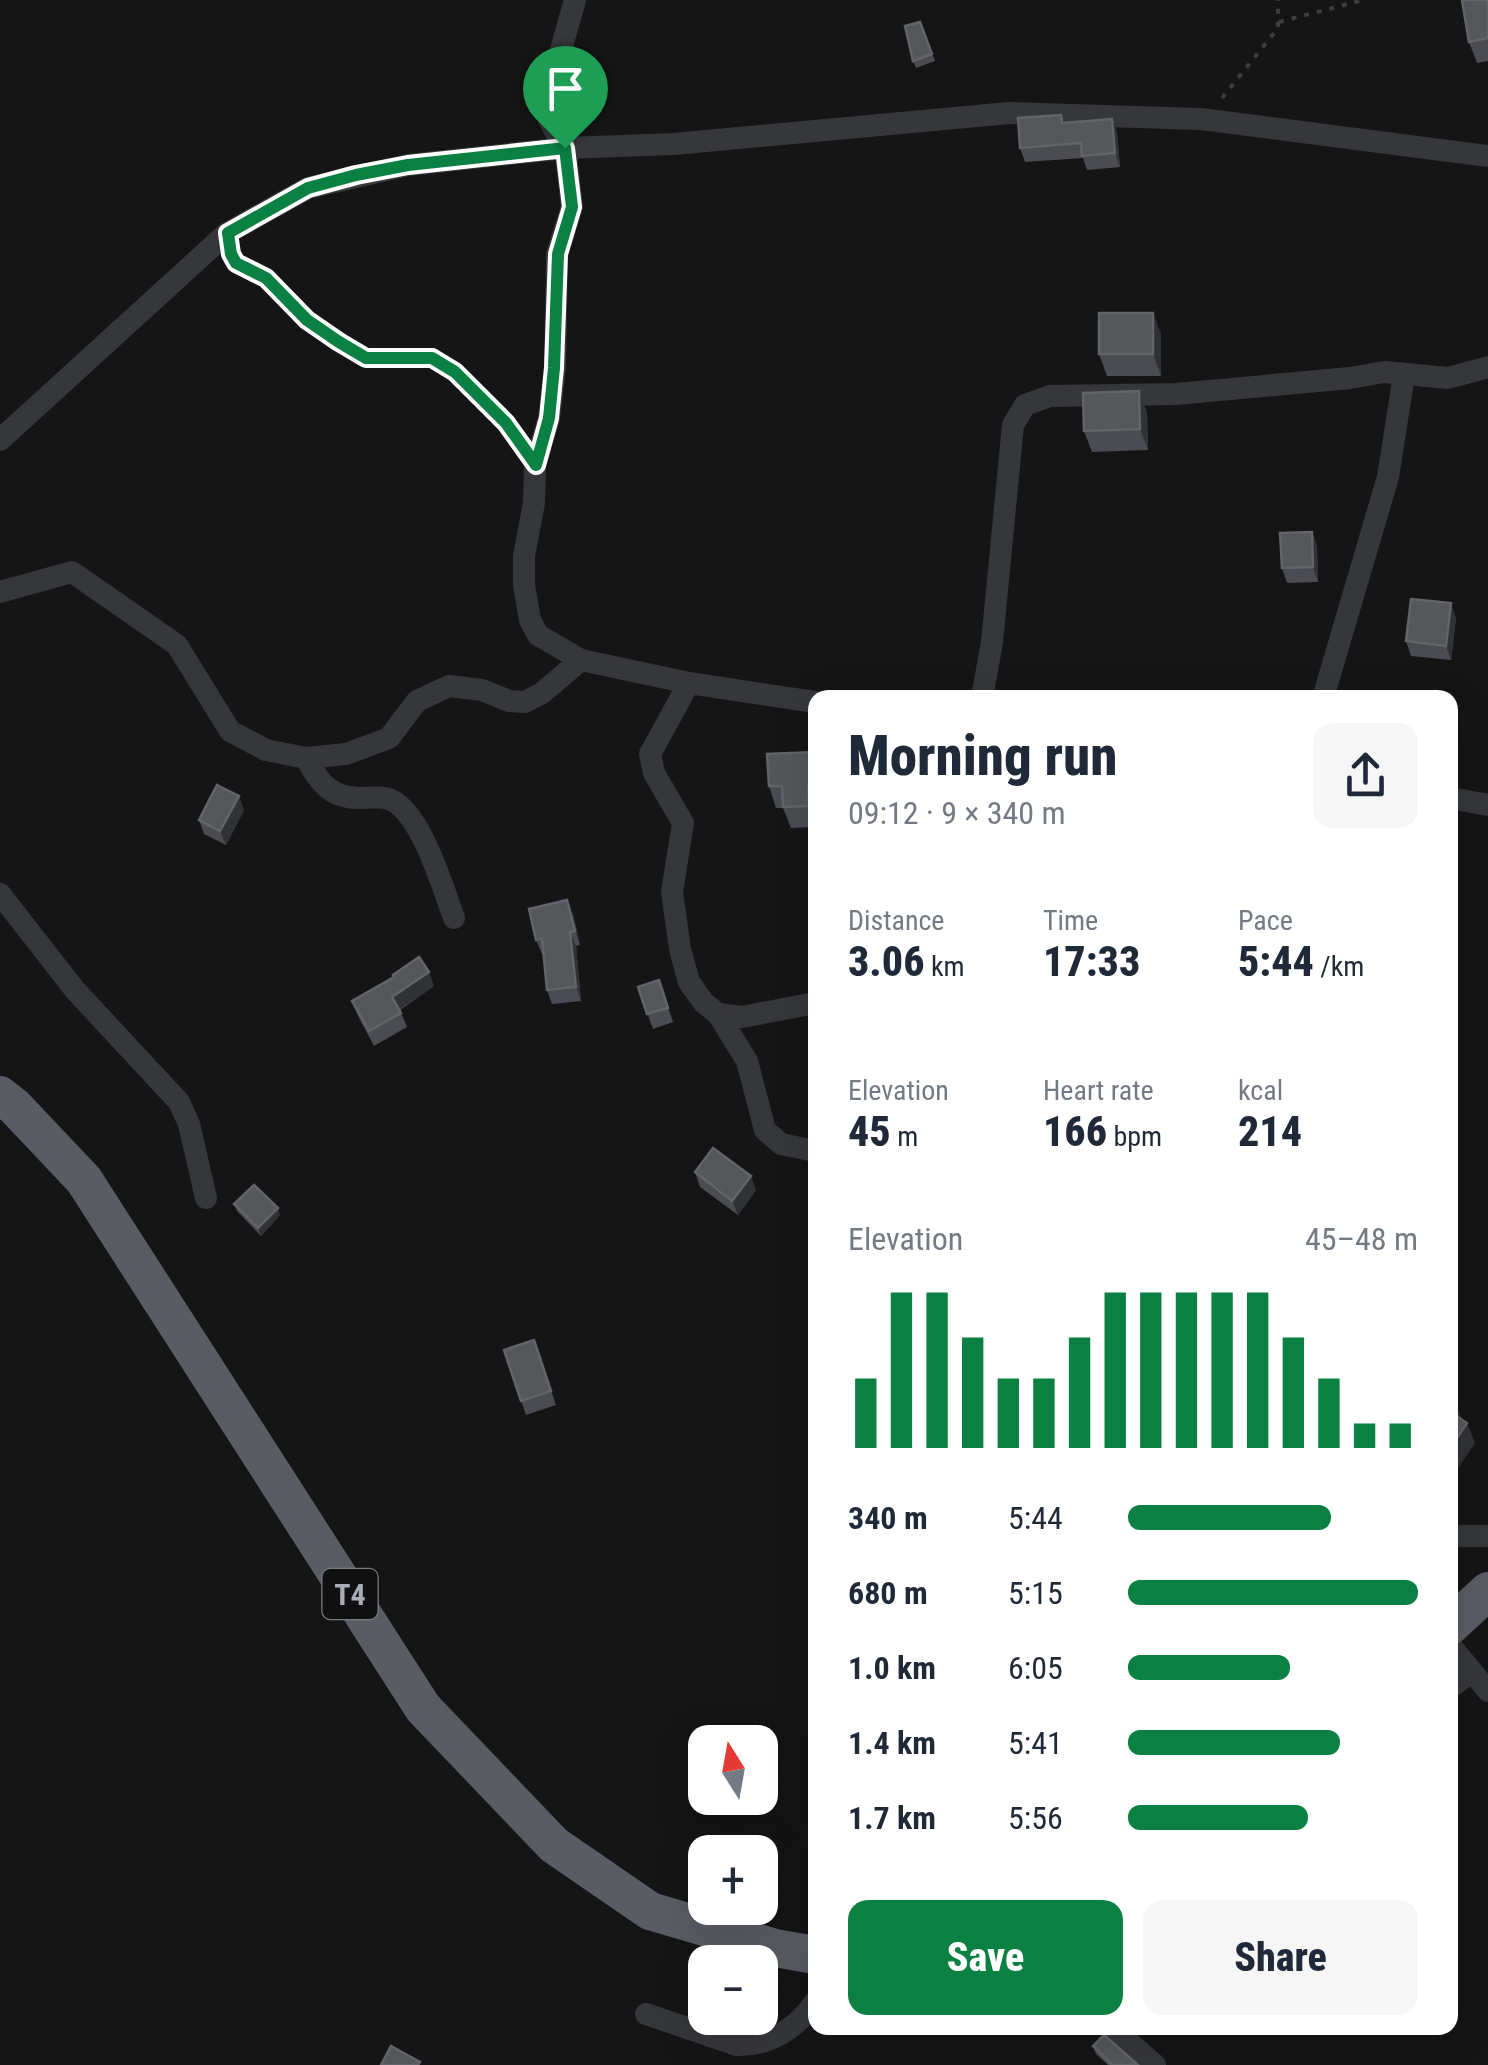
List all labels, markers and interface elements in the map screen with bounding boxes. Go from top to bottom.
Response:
pin [523,46,608,149]
icon: arrive [538,61,593,116]
button: share [1313,723,1418,828]
text: Morning run [848,724,1117,788]
text: 09:12 · 9 × 340 m [848,794,1066,832]
text: Distance [848,904,945,937]
text: Time [1043,904,1098,937]
text: Pace [1238,904,1293,937]
text: 3.06 [848,937,925,986]
text: 17:33 [1043,937,1140,986]
text: 5:44 [1238,937,1314,986]
text: km [925,950,965,983]
text: /km [1314,950,1364,983]
text: Elevation [848,1074,949,1107]
text: Heart rate [1043,1074,1154,1107]
text: kcal [1238,1074,1283,1107]
text: 45 [848,1107,891,1156]
text: 166 [1043,1107,1107,1156]
text: 214 [1238,1107,1302,1156]
text: m [891,1120,918,1153]
text: bpm [1107,1120,1162,1153]
text: Elevation [848,1220,963,1258]
text: 45–48 m [1305,1220,1418,1258]
text: 340 m [848,1499,928,1537]
text: 5:44 [1008,1499,1063,1537]
road number: T4 [322,1569,378,1619]
text: 680 m [848,1574,928,1612]
text: 5:15 [1008,1574,1063,1612]
text: 1.0 km [848,1649,936,1687]
text: 6:05 [1008,1649,1063,1687]
text: 1.4 km [848,1724,936,1762]
text: 5:41 [1008,1724,1063,1762]
north arrow [688,1725,778,1815]
map controls [688,1725,778,2035]
text: 1.7 km [848,1799,936,1837]
text: 5:56 [1008,1799,1063,1837]
button: + [688,1835,778,1925]
button: Save [848,1900,1123,2015]
button: Share [1143,1900,1418,2015]
button: − [688,1945,778,2035]

